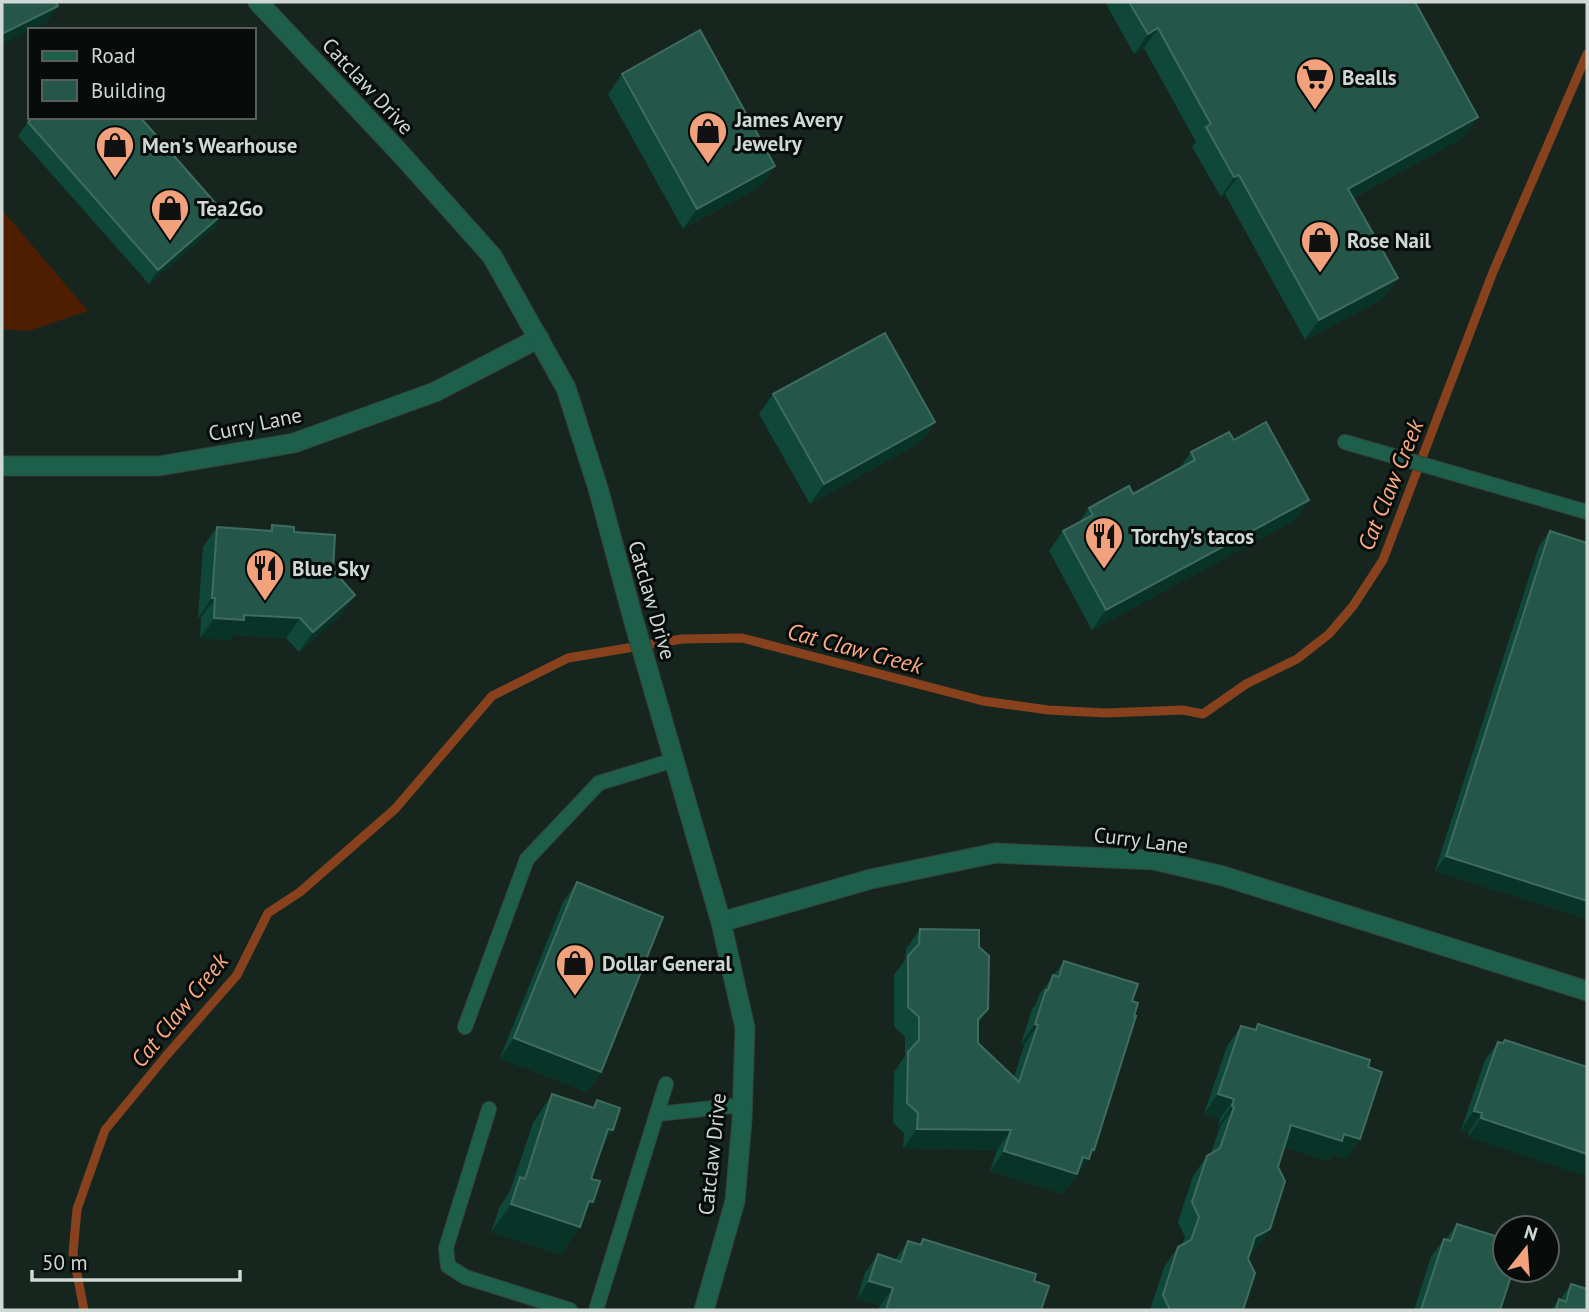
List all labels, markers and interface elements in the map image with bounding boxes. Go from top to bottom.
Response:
legend [28,28,256,119]
street label: Catclaw Drive [316,32,420,140]
text: Road [91,42,135,69]
supermarket icon: Bealls [1294,56,1336,111]
place label: Bealls [1342,64,1397,91]
text: Building [91,77,166,104]
place label: James Avery Jewelry [734,106,844,157]
shop icon: James Avery Jewelry [687,110,729,165]
shop icon: Men's Wearhouse [94,124,136,179]
place label: Men's Wearhouse [142,132,297,159]
shop icon: Tea2Go [149,187,191,242]
place label: Tea2Go [197,195,263,222]
shop icon: Rose Nail [1299,219,1341,274]
place label: Rose Nail [1347,227,1432,254]
street label: Curry Lane [206,401,304,447]
water label: Cat Claw Creek [1351,414,1430,555]
restaurant icon: Torchy's tacos [1083,515,1125,570]
place label: Torchy's tacos [1131,523,1254,550]
street label: Catclaw Drive [622,537,682,663]
restaurant icon: Blue Sky [244,547,286,602]
place label: Blue Sky [292,555,371,582]
water label: Cat Claw Creek [784,616,927,680]
street label: Curry Lane [1092,821,1190,859]
shop icon: Dollar General [554,942,596,997]
water label: Cat Claw Creek [124,946,235,1073]
place label: Dollar General [602,950,732,977]
street label: Catclaw Drive [692,1092,732,1216]
north arrow [1491,1214,1561,1284]
text: N [1521,1219,1540,1246]
scale bar [32,1238,240,1282]
text: 50 m [42,1249,88,1276]

